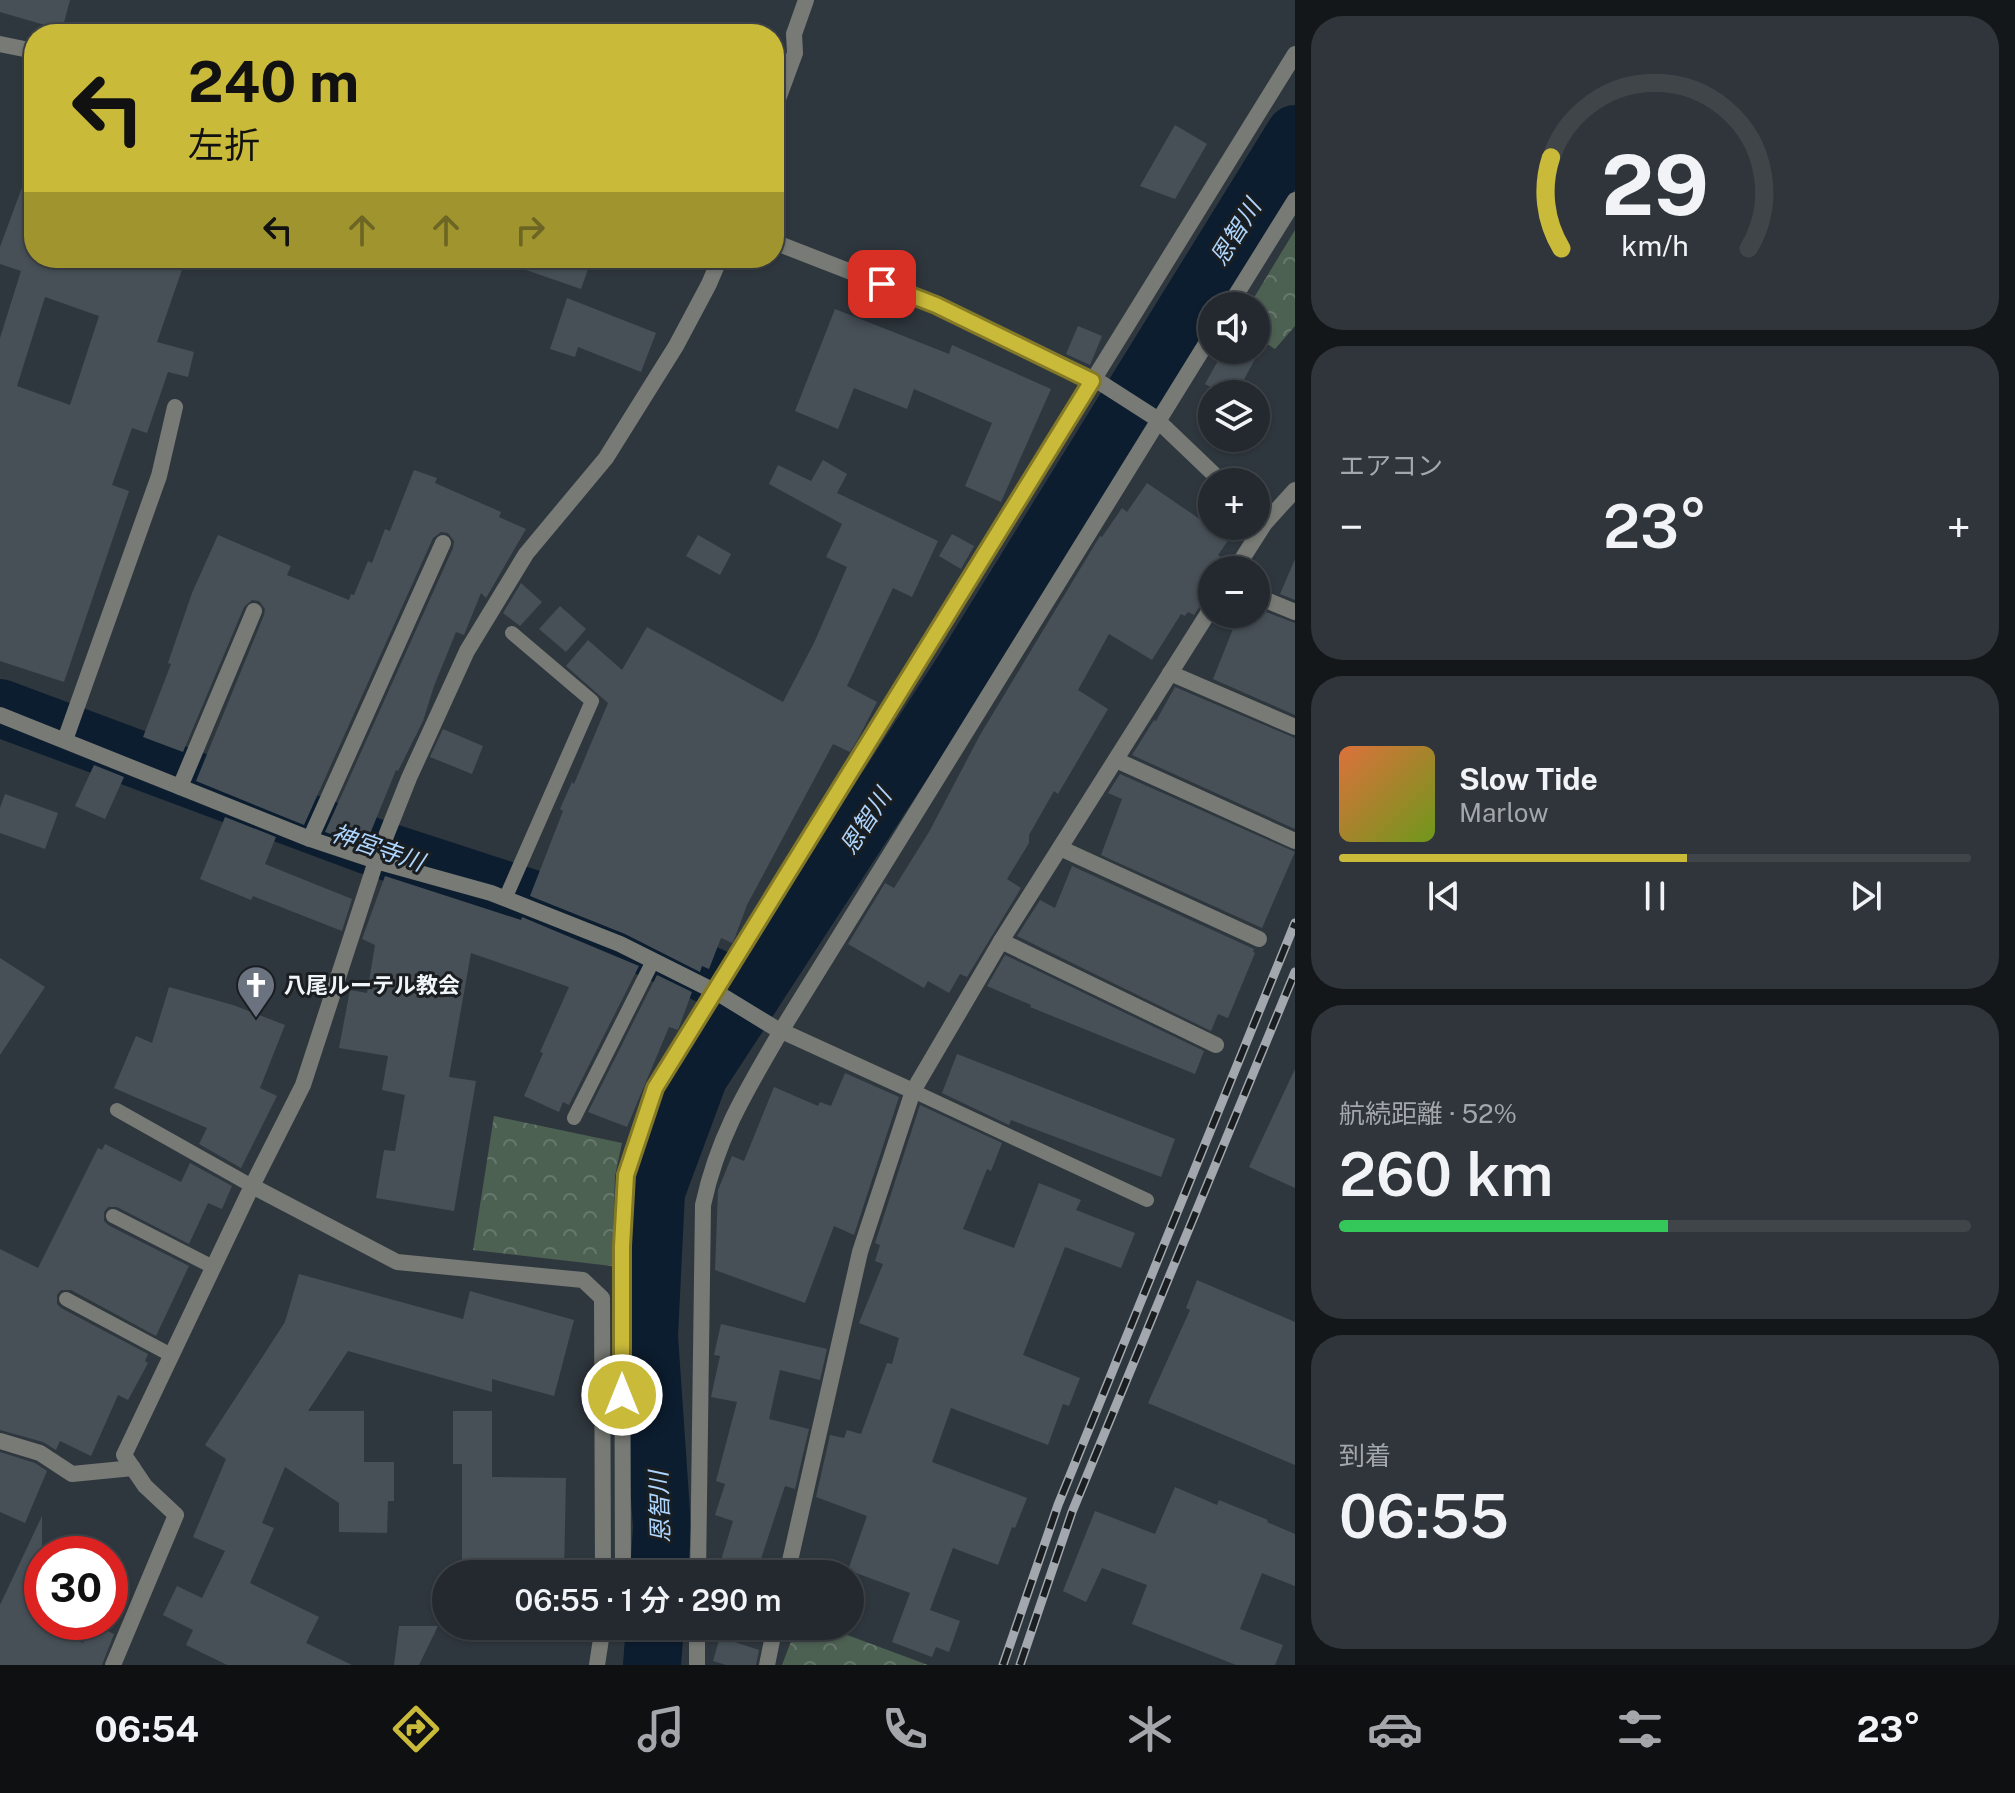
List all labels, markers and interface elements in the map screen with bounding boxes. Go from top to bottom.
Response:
text: 240 m [188,49,359,115]
icon: left [56,56,160,160]
text: 左折 [188,124,260,166]
text: 29 [1601,135,1709,233]
water label: 恩智川 [1204,192,1268,270]
icon: left [256,208,300,252]
icon: ahead [340,208,384,252]
icon: ahead [424,208,468,252]
icon: right [508,208,552,252]
text: km/h [1621,229,1689,262]
pin [848,250,916,318]
icon: arrive [860,262,904,306]
map controls [1198,292,1270,628]
button: sound [1198,292,1270,364]
button: layers [1198,380,1270,452]
text: エアコン [1339,450,1443,481]
button: + [1198,468,1270,540]
text: 23° [1603,491,1707,562]
text: − [1339,501,1363,553]
text: + [1947,501,1971,553]
button: − [1198,556,1270,628]
text: Slow Tide [1459,761,1598,797]
water label: 恩智川 [834,781,898,859]
text: Marlow [1459,797,1549,828]
water label: 神宮寺川 [328,818,431,877]
icon: previous [1422,874,1466,918]
icon: pause [1633,874,1677,918]
icon: next [1844,874,1888,918]
church icon: 八尾ルーテル教会 [235,964,277,1019]
place label: 八尾ルーテル教会 [284,972,460,998]
text: 航続距離 · 52% [1339,1098,1517,1129]
text: 260 km [1339,1139,1553,1210]
position arrow [580,1353,664,1437]
text: 到着 [1339,1440,1391,1471]
water label: 恩智川 [644,1468,674,1543]
text: 06:55 [1339,1481,1509,1552]
speed limit sign: 30 [24,1536,128,1640]
text: 06:55 · 1 分 · 290 m [514,1582,782,1618]
icon: directions [388,1701,444,1757]
icon: music [633,1701,689,1757]
icon: phone [877,1701,933,1757]
icon: climate [1122,1701,1178,1757]
icon: car [1367,1701,1423,1757]
icon: filters [1612,1701,1668,1757]
text: 06:54 [94,1708,199,1750]
text: 23° [1857,1708,1921,1750]

